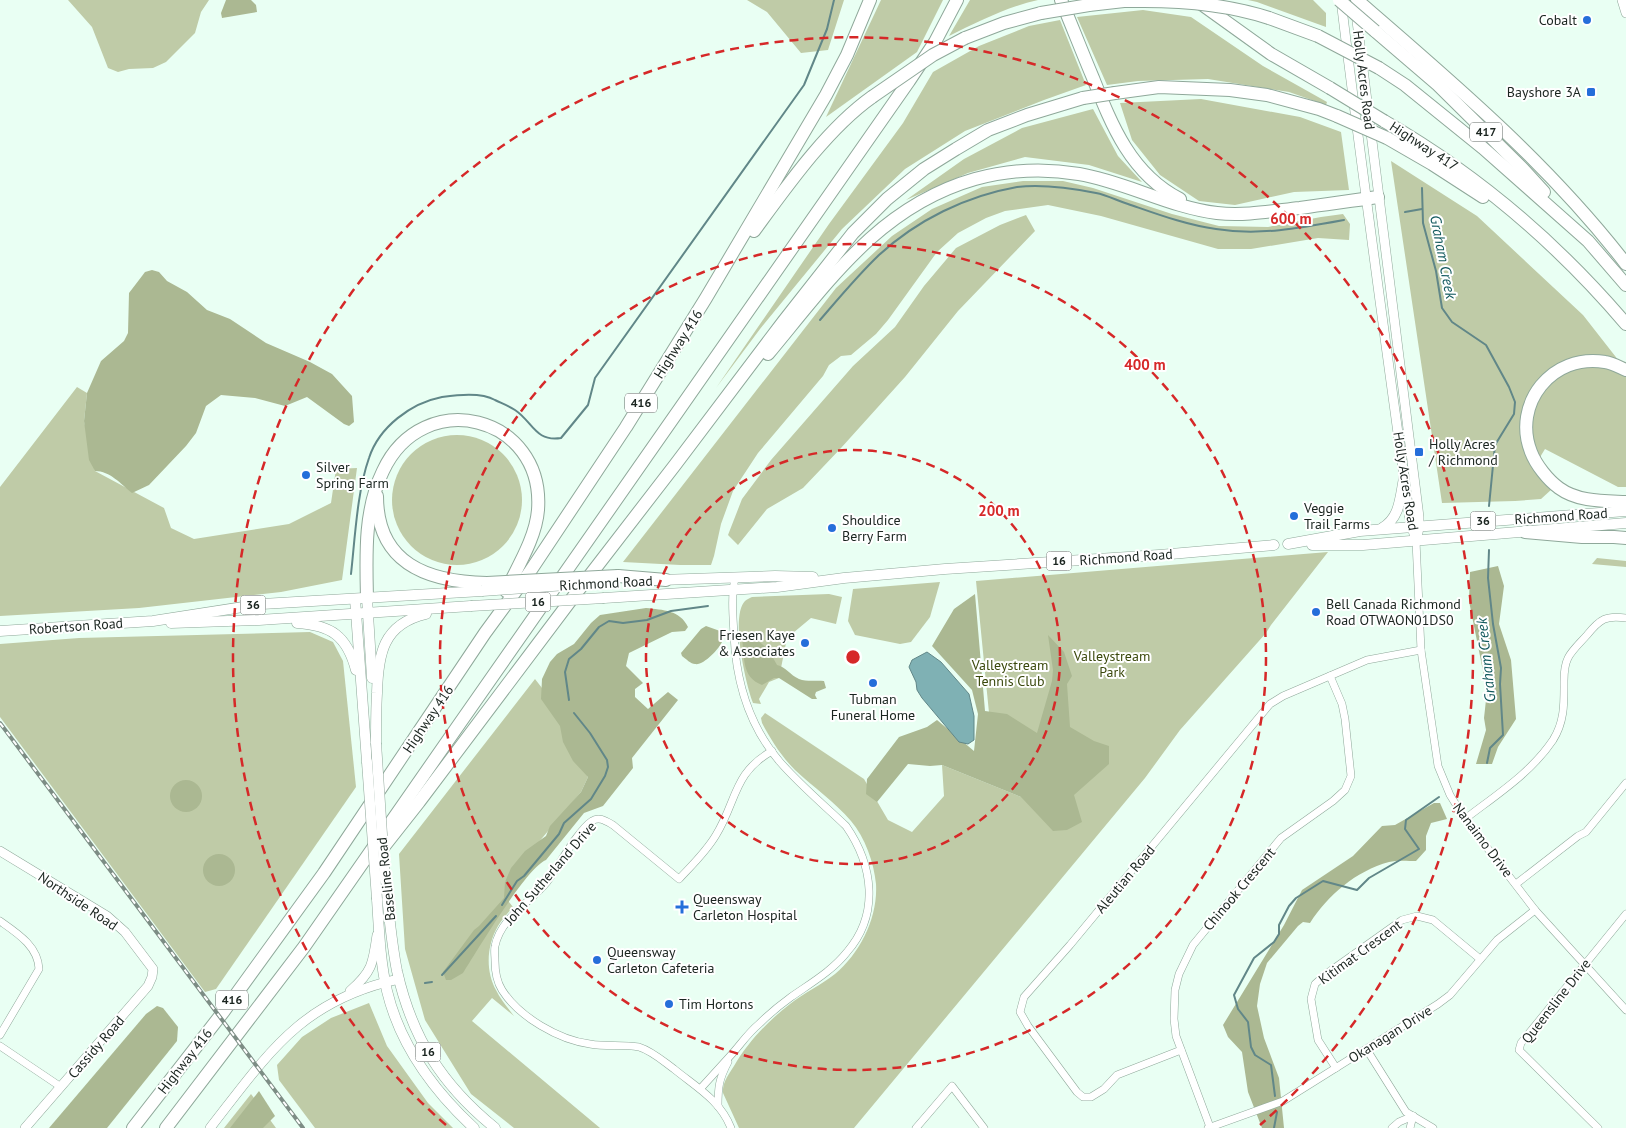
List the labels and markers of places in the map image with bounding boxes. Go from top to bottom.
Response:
place label: Cobalt [1539,11,1577,29]
marker: Cobalt [1581,14,1593,26]
place label: Bayshore 3A [1507,83,1582,101]
marker: Bayshore 3A [1585,86,1597,98]
place label: Holly Acres / Richmond [1428,435,1498,469]
marker: Holly Acres / Richmond [1413,446,1425,458]
place label: Silver Spring Farm [316,458,389,492]
marker: Silver Spring Farm [300,469,312,481]
place label: Veggie Trail Farms [1303,499,1370,533]
marker: Veggie Trail Farms [1288,510,1300,522]
place label: Shouldice Berry Farm [842,511,907,545]
marker: Shouldice Berry Farm [826,522,838,534]
place label: Bell Canada Richmond Road OTWAON01DS0 [1326,595,1461,629]
marker: Bell Canada Richmond Road OTWAON01DS0 [1310,606,1322,618]
place label: Friesen Kaye & Associates [718,626,795,660]
marker: Friesen Kaye & Associates [799,637,811,649]
centre of rings [844,648,862,666]
marker: Tubman Funeral Home [867,677,879,689]
place label: Tubman Funeral Home [831,690,915,724]
place label: Queensway Carleton Hospital [693,890,797,924]
marker: Queensway Carleton Hospital [675,900,689,914]
place label: Queensway Carleton Cafeteria [607,943,714,977]
marker: Queensway Carleton Cafeteria [591,954,603,966]
place label: Tim Hortons [679,995,753,1013]
marker: Tim Hortons [663,998,675,1010]

